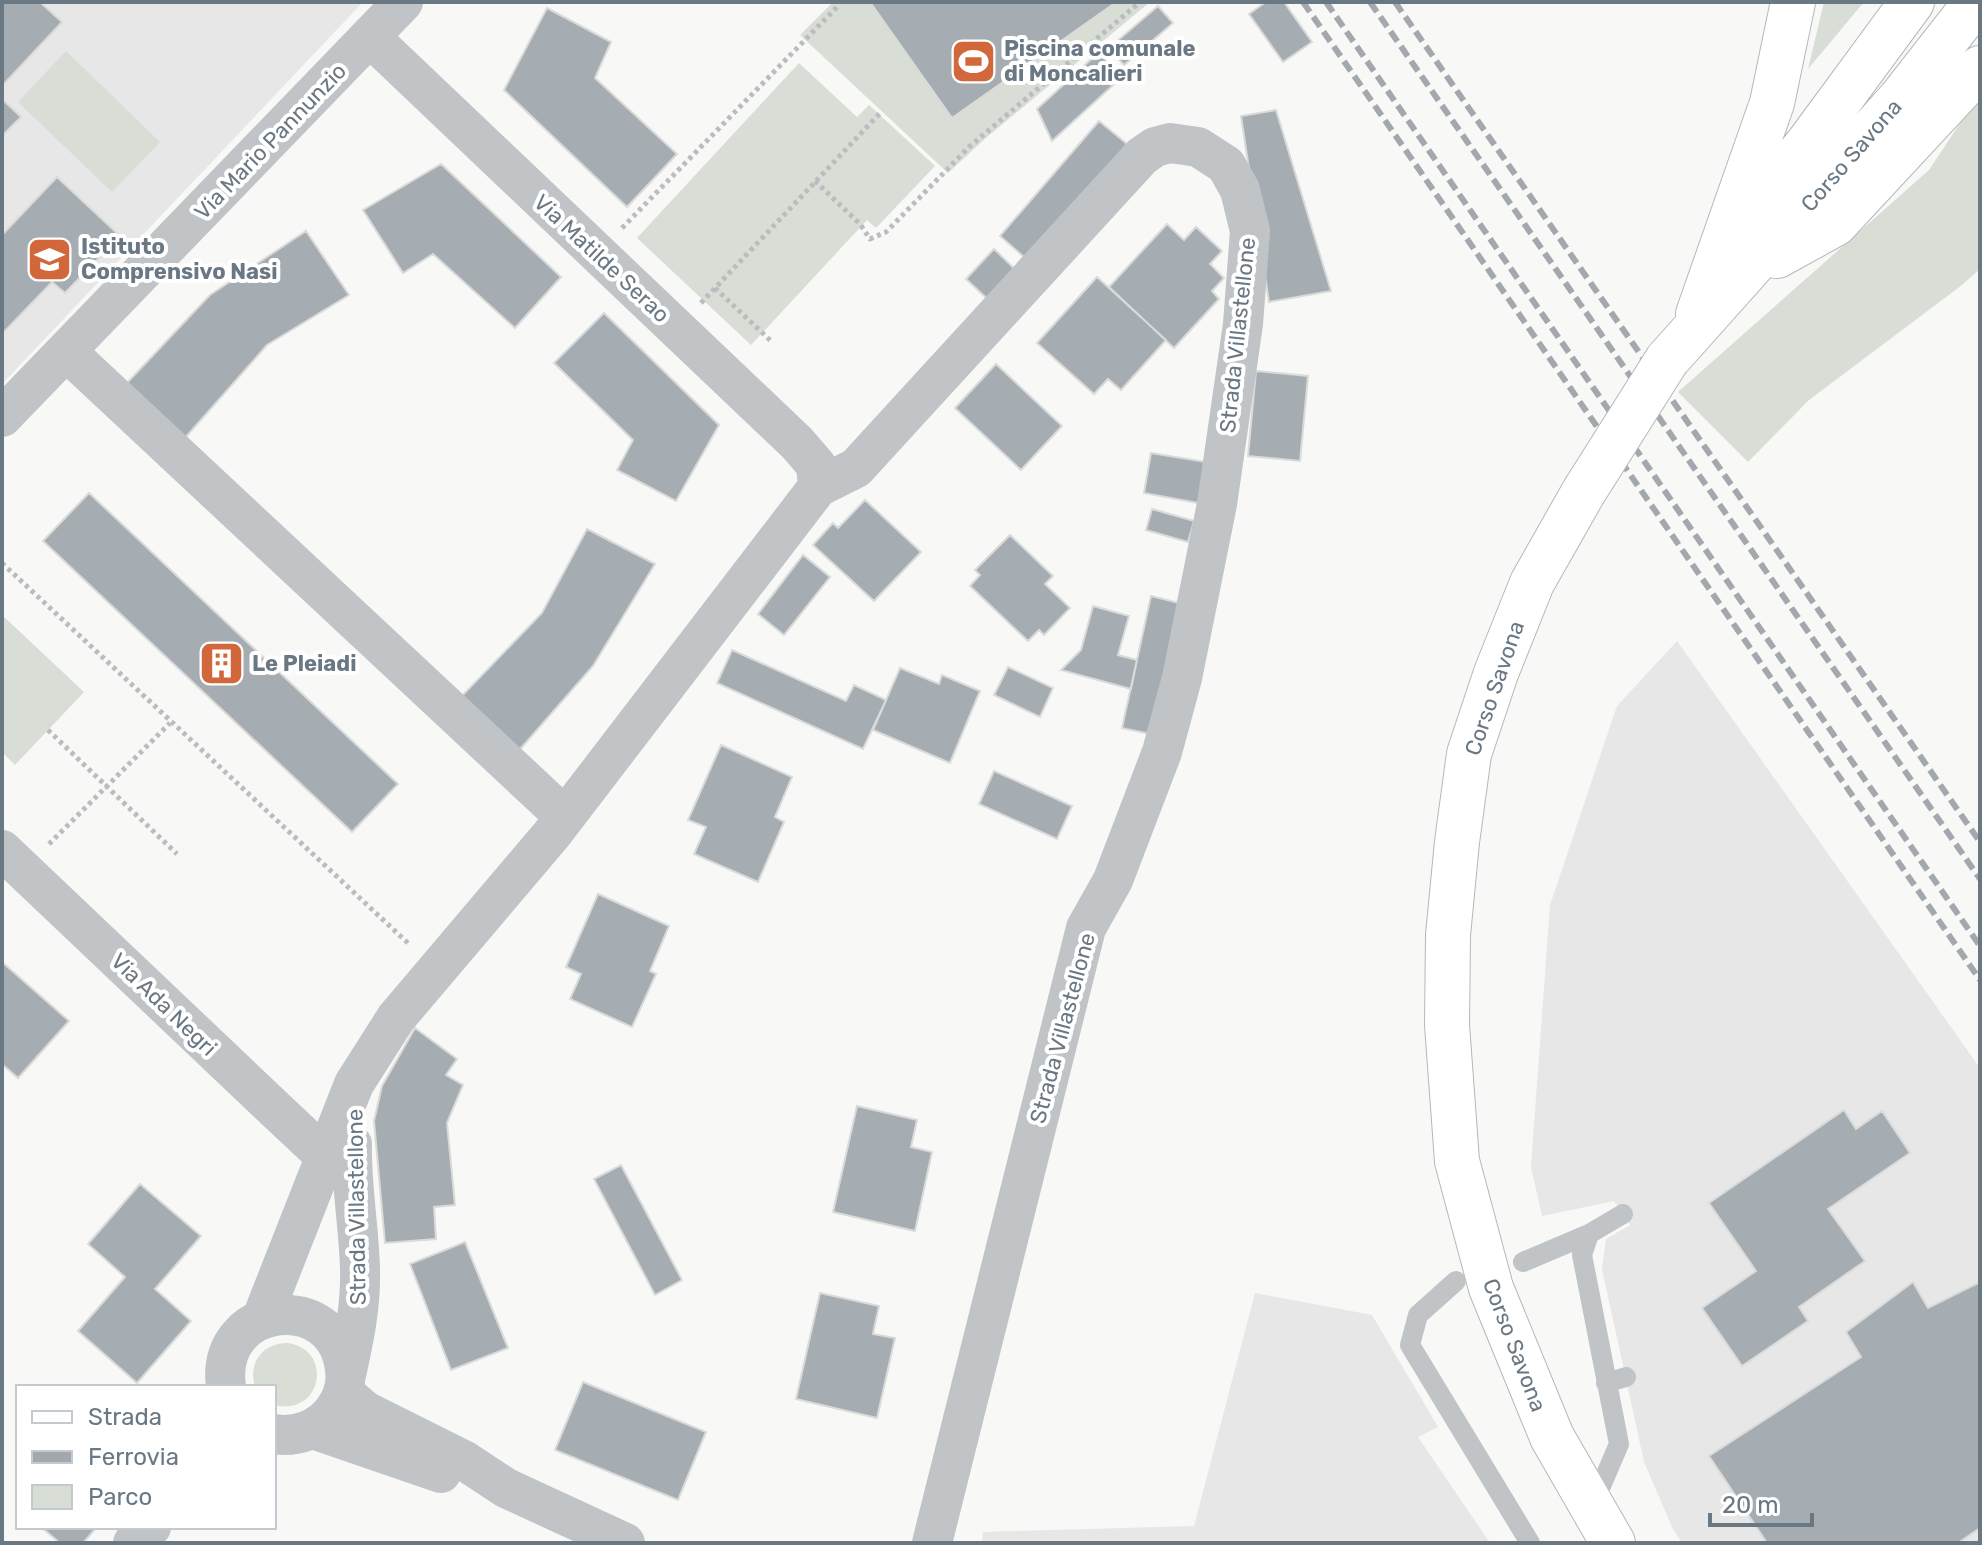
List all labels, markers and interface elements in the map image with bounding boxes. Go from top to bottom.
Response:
place label: Piscina comunale di Moncalieri [1004,35,1196,87]
sports icon: Piscina comunale di Moncalieri [949,37,997,85]
street label: Via Mario Pannunzio [189,58,352,225]
street label: Corso Savona [1795,94,1908,217]
street label: Via Matilde Serao [528,189,675,328]
place label: Istituto Comprensivo Nasi [81,233,278,285]
school or university icon: Istituto Comprensivo Nasi [26,235,74,283]
street label: Strada Villastellone [1214,236,1261,434]
street label: Corso Savona [1459,617,1530,759]
building icon: Le Pleiadi [197,639,245,687]
place label: Le Pleiadi [252,650,356,677]
street label: Strada Villastellone [1024,930,1101,1126]
street label: Via Ada Negri [105,947,222,1061]
street label: Strada Villastellone [341,1109,372,1305]
street label: Corso Savona [1477,1275,1552,1416]
legend [16,1385,276,1529]
text: Strada [88,1403,162,1431]
text: Ferrovia [88,1443,179,1471]
scale bar [1710,1477,1812,1527]
text: Parco [88,1483,152,1511]
text: 20 m [1722,1491,1779,1519]

